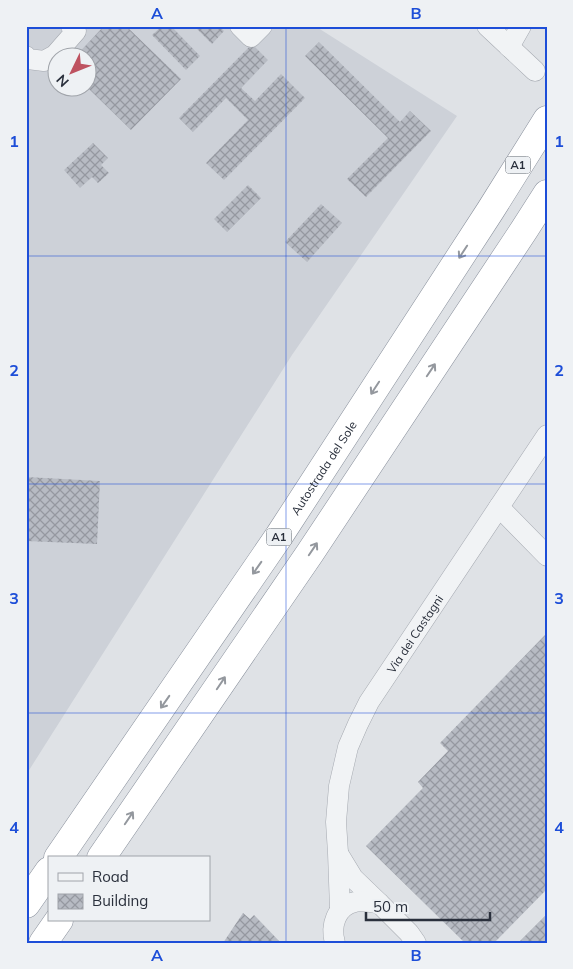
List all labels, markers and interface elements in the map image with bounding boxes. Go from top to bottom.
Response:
text: A [151,3,163,23]
text: B [410,3,422,23]
north arrow [48,48,98,98]
text: N [52,71,73,91]
text: 1 [9,131,19,151]
text: 1 [554,131,564,151]
road number: A1 [506,156,530,174]
one-way arrow [458,244,468,258]
text: 2 [9,360,19,380]
text: 2 [554,360,564,380]
one-way arrow [426,363,436,377]
one-way arrow [370,381,380,395]
street label: Autostrada del Sole [287,418,359,518]
road number: A1 [266,528,292,546]
one-way arrow [308,543,318,557]
one-way arrow [252,561,262,575]
text: 3 [9,588,19,608]
text: 3 [554,588,564,608]
street label: Via dei Castagni [383,592,446,676]
one-way arrow [216,677,226,691]
one-way arrow [160,695,170,709]
one-way arrow [124,811,134,825]
text: 4 [9,817,19,837]
text: 4 [554,817,564,837]
legend [48,856,210,922]
text: Road [92,867,129,886]
scale bar [366,889,489,921]
text: Building [92,891,148,910]
text: 50 m [373,897,408,916]
text: A [151,945,163,965]
text: B [410,945,422,965]

